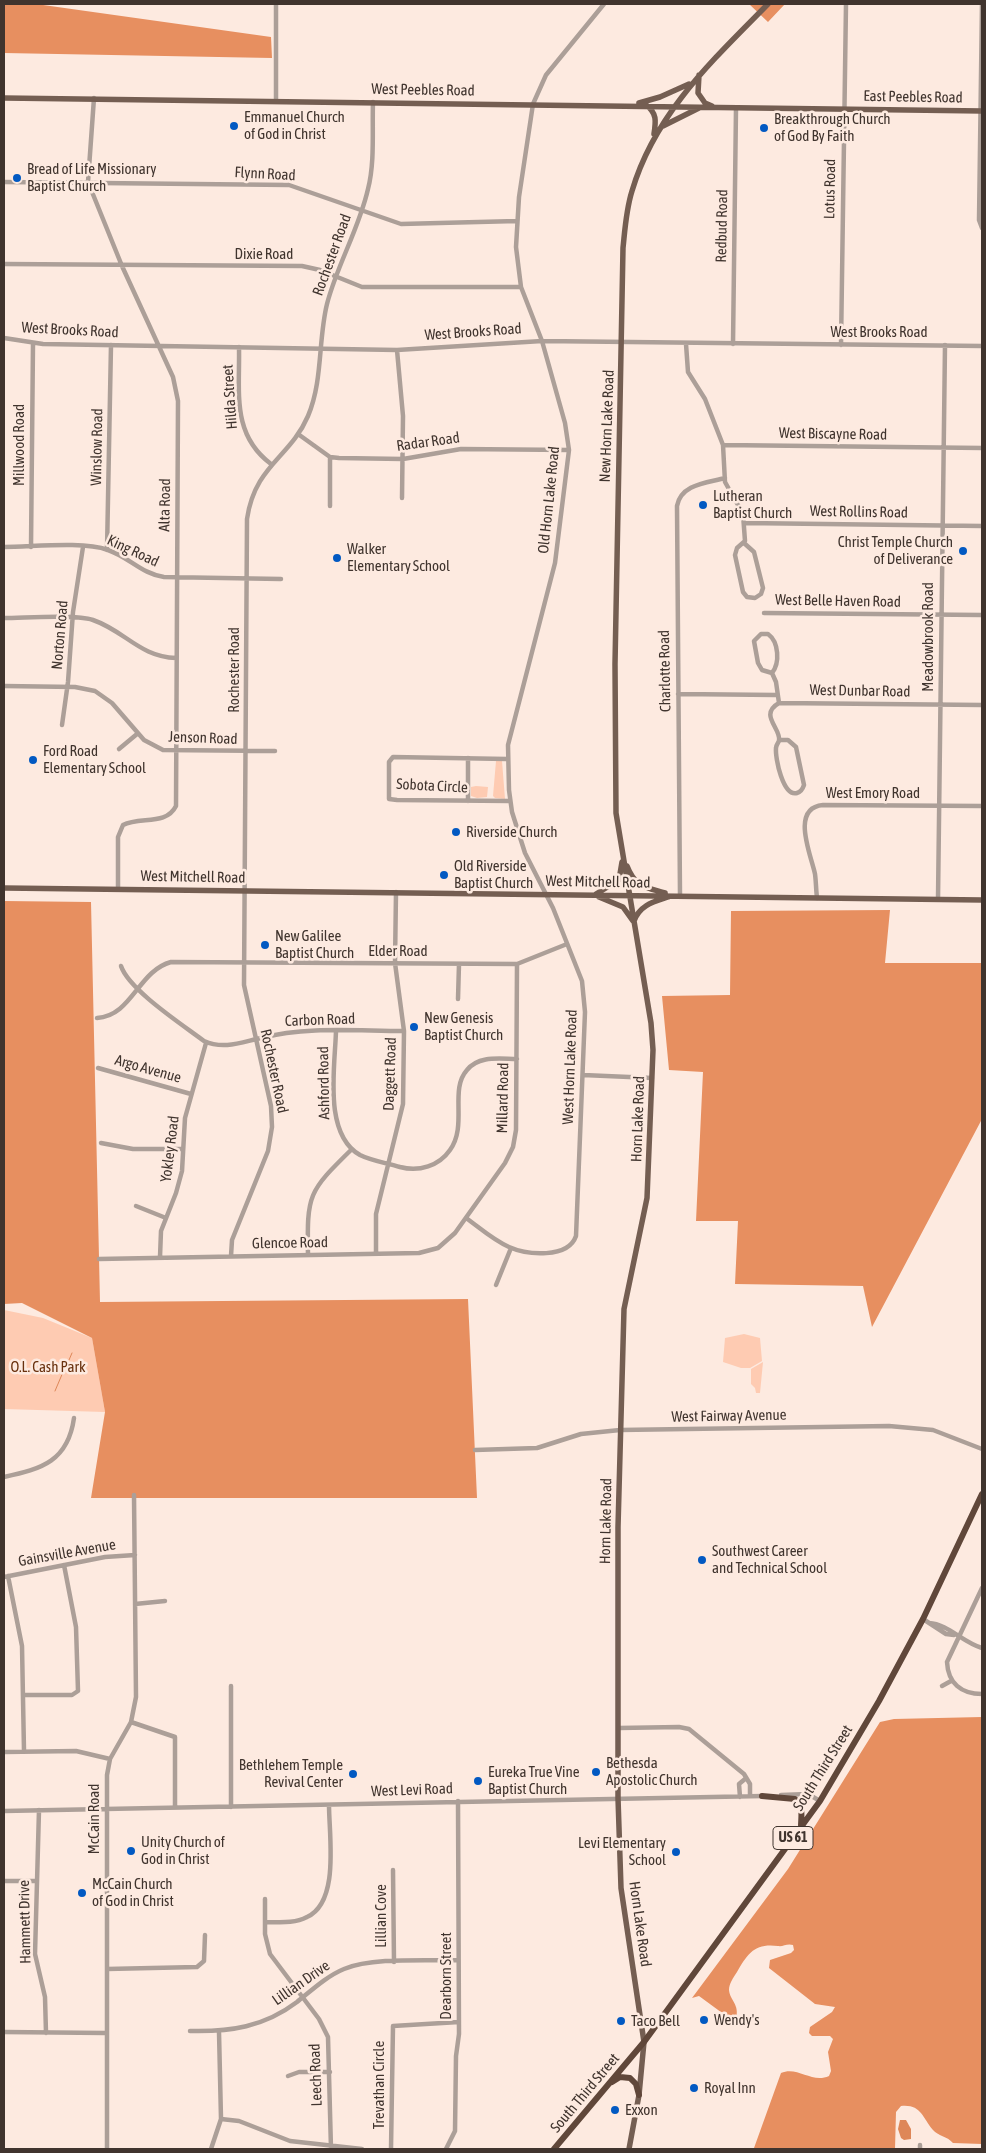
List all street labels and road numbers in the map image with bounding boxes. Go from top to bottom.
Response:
street label: West Peebles Road [371,80,475,100]
street label: East Peebles Road [863,87,963,107]
street label: Lotus Road [820,159,840,219]
street label: Flynn Road [234,163,296,185]
street label: Redbud Road [712,189,732,263]
street label: Rochester Road [309,212,355,298]
street label: Dixie Road [235,245,293,263]
street label: West Brooks Road [21,318,119,342]
street label: West Brooks Road [424,320,522,344]
street label: West Brooks Road [830,323,928,341]
street label: Hilda Street [219,364,241,430]
street label: New Horn Lake Road [596,369,618,483]
street label: Millwood Road [10,404,28,486]
street label: Winslow Road [87,408,107,486]
street label: West Biscayne Road [779,424,887,444]
street label: Radar Road [395,429,461,455]
street label: Old Horn Lake Road [534,445,564,555]
street label: Alta Road [156,478,174,532]
street label: West Rollins Road [810,502,908,522]
street label: King Road [104,531,162,571]
street label: Meadowbrook Road [919,582,937,692]
street label: West Belle Haven Road [775,591,901,611]
street label: Norton Road [48,600,72,670]
street label: Rochester Road [225,627,243,713]
street label: Charlotte Road [655,630,675,712]
street label: West Dunbar Road [809,681,911,701]
street label: Jenson Road [168,728,238,748]
street label: Sobota Circle [396,775,468,797]
street label: West Emory Road [826,784,920,802]
street label: West Mitchell Road [140,867,246,887]
street label: West Mitchell Road [545,872,651,892]
street label: Elder Road [368,942,428,960]
street label: West Horn Lake Road [559,1009,581,1125]
street label: Carbon Road [285,1010,355,1030]
street label: Rochester Road [256,1027,292,1115]
street label: Daggett Road [380,1037,400,1111]
street label: Ashford Road [314,1046,334,1120]
street label: Argo Avenue [113,1051,183,1087]
street label: Millard Road [493,1063,513,1133]
street label: Horn Lake Road [628,1076,648,1162]
street label: Yokley Road [157,1115,183,1183]
street label: Glencoe Road [252,1233,328,1253]
street label: West Fairway Avenue [671,1406,787,1426]
street label: Horn Lake Road [596,1478,616,1564]
street label: Gainsville Avenue [17,1536,117,1570]
street label: South Third Street [789,1722,857,1814]
street label: West Levi Road [371,1780,453,1800]
street label: McCain Road [85,1784,103,1854]
road number: US 61 [773,1826,813,1850]
street label: Hammett Drive [15,1880,35,1964]
street label: Horn Lake Road [625,1880,655,1968]
street label: Lillian Cove [372,1884,390,1948]
street label: Dearborn Street [437,1932,455,2020]
street label: Lillian Drive [269,1957,333,2009]
street label: Trevathan Circle [370,2041,388,2129]
street label: Leech Road [306,2043,326,2107]
street label: South Third Street [547,2050,623,2136]

